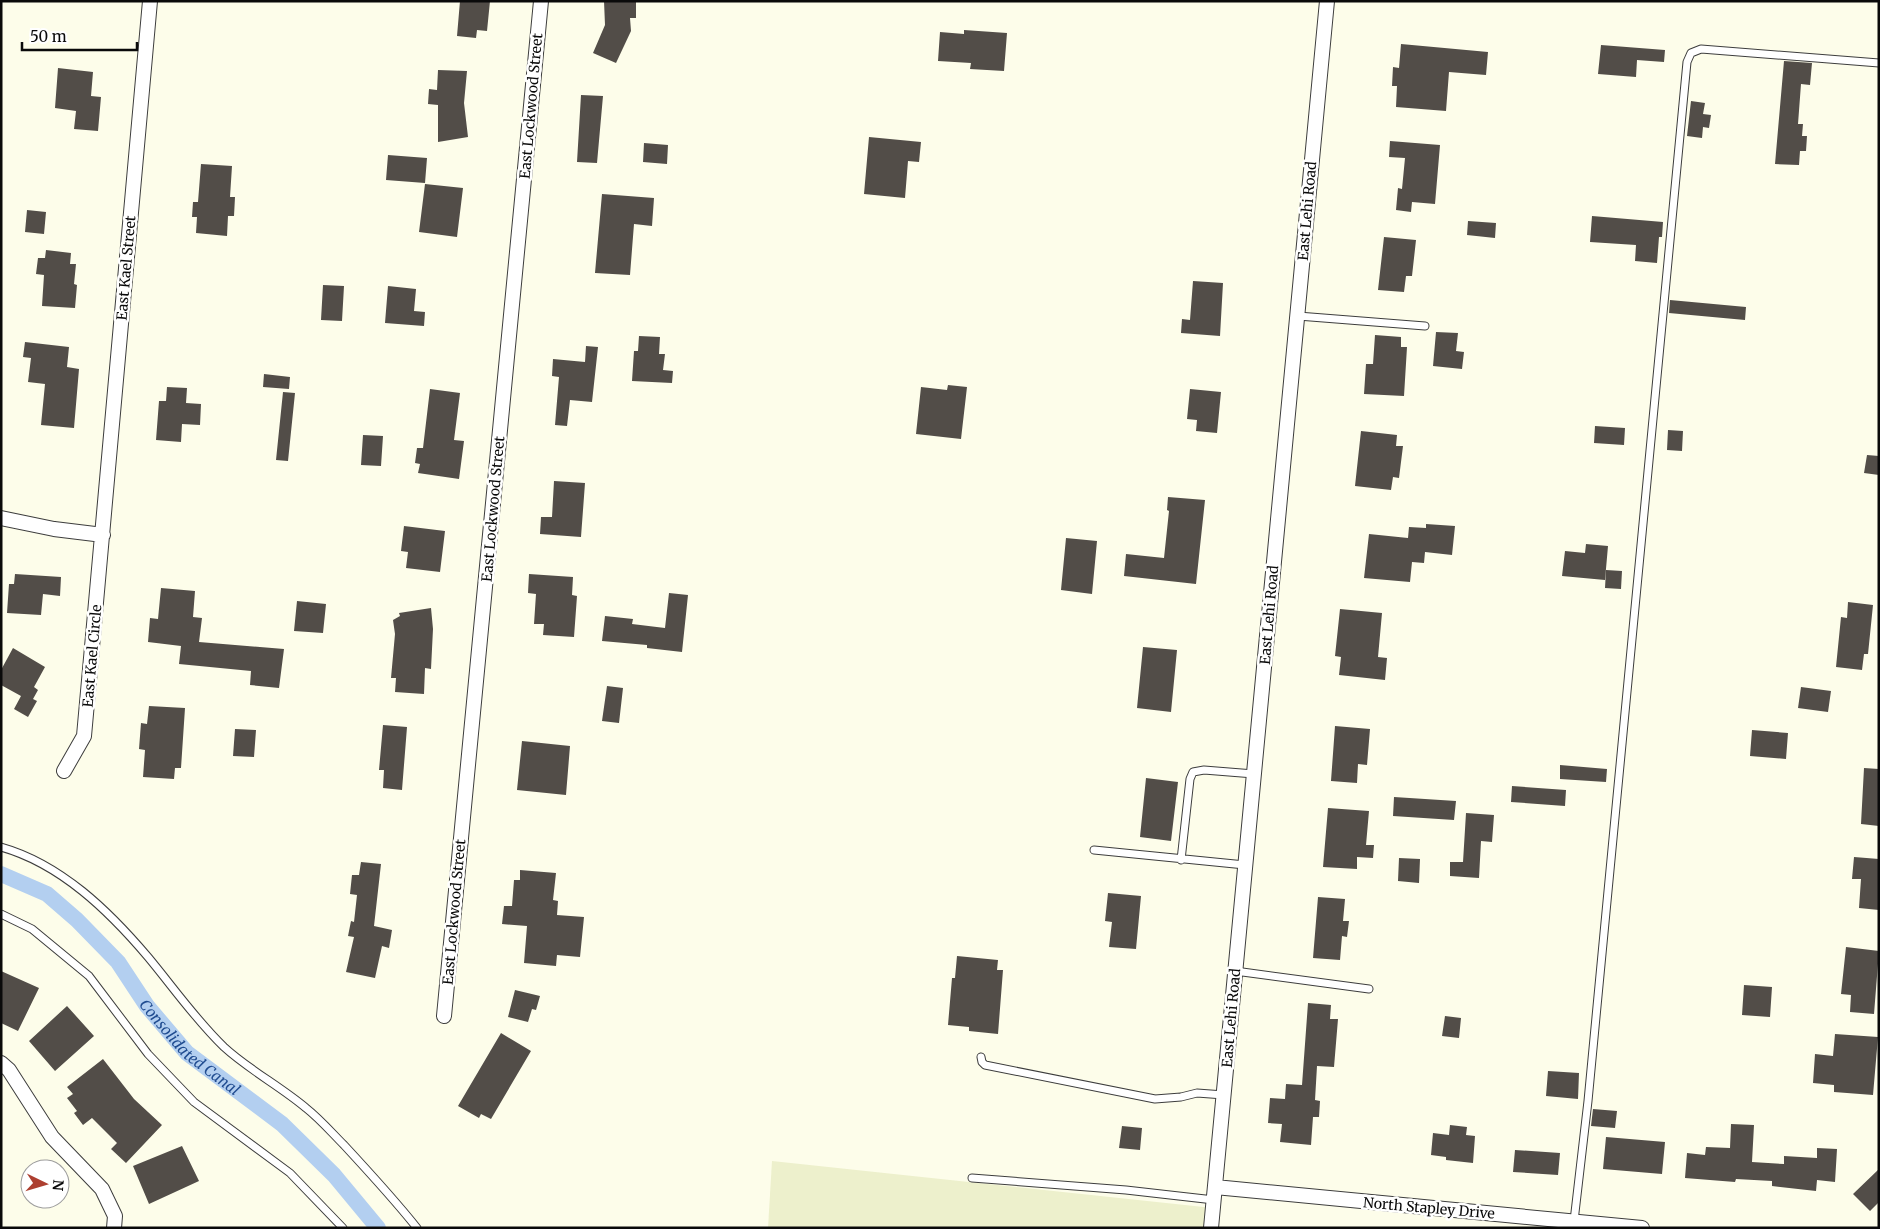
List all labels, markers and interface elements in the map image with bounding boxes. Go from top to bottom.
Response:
scale bar [22,20,138,52]
text: 50 m [30,27,67,46]
street label: East Lockwood Street [516,32,546,180]
street label: East Lehi Road [1294,160,1320,261]
street label: East Kael Street [112,214,140,321]
street label: East Lockwood Street [478,435,508,583]
street label: East Lehi Road [1256,564,1282,665]
street label: East Kael Circle [79,604,105,708]
street label: East Lockwood Street [439,838,469,986]
street label: East Lehi Road [1218,967,1244,1068]
water label: Consolidated Canal [136,996,244,1099]
north arrow [20,1159,70,1209]
text: N [49,1179,67,1191]
street label: North Stapley Drive [1362,1193,1496,1223]

